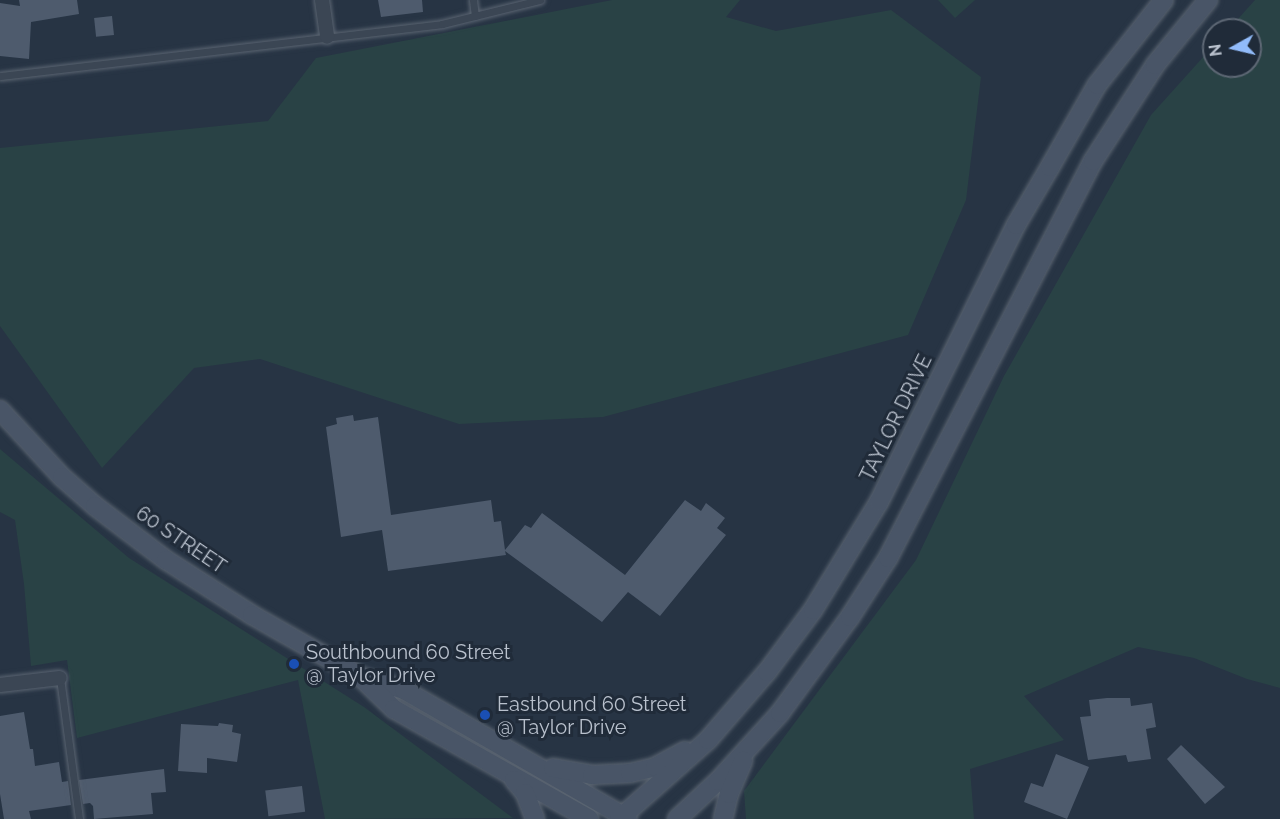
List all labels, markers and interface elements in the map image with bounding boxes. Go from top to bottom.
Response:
north arrow [1202,18,1262,78]
text: N [1205,43,1226,58]
street label: TAYLOR DRIVE [855,351,937,485]
street label: 60 STREET [131,501,231,579]
place label: Southbound 60 Street @ Taylor Drive [306,640,510,687]
marker: Southbound 60 Street @ Taylor Drive [287,657,301,671]
place label: Eastbound 60 Street @ Taylor Drive [497,692,687,739]
marker: Eastbound 60 Street @ Taylor Drive [478,708,492,722]

